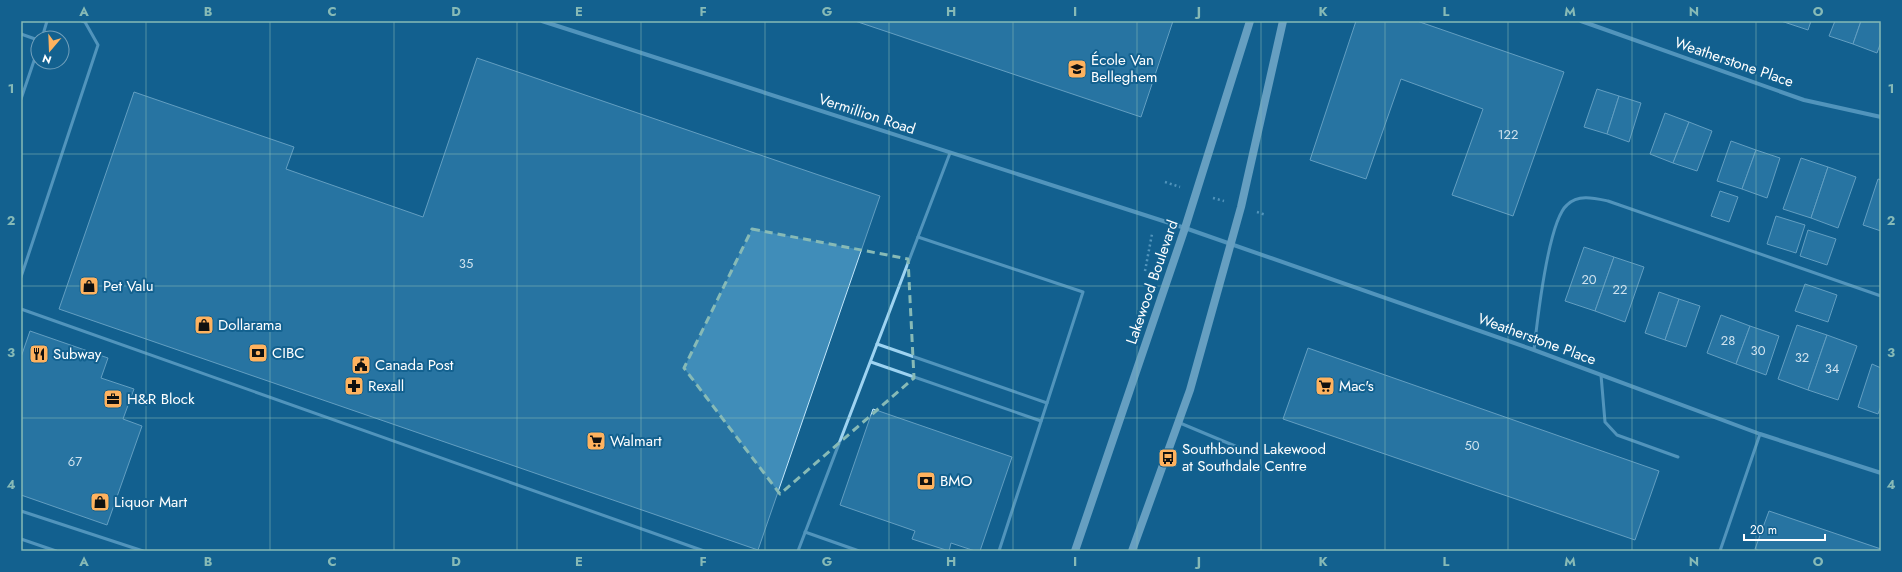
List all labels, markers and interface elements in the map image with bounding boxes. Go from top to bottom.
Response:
text: A [78,2,89,21]
text: B [204,2,213,21]
text: C [327,2,337,21]
text: D [451,2,461,21]
text: E [575,2,583,21]
text: F [699,2,707,21]
text: G [822,2,833,21]
text: H [946,2,956,21]
text: I [1073,2,1077,21]
text: J [1194,2,1201,21]
text: K [1318,2,1328,21]
text: L [1443,2,1450,21]
text: M [1564,2,1576,21]
text: N [1689,2,1699,21]
text: O [1813,2,1824,21]
north arrow [30,30,70,70]
street label: Weatherstone Place [1671,31,1797,93]
place label: École Van Belleghem [1091,49,1158,88]
text: N [40,50,53,68]
school or university icon: École Van Belleghem [1066,58,1088,80]
text: 1 [8,79,14,98]
text: 1 [1888,79,1894,98]
street label: Vermillion Road [816,88,918,140]
house number: 122 [1498,125,1518,144]
text: 2 [7,211,15,230]
text: 2 [1887,211,1895,230]
street label: Lakewood Boulevard [1120,217,1184,347]
house number: 35 [459,254,473,273]
house number: 20 [1581,270,1597,289]
shop icon: Pet Valu [78,275,100,297]
place label: Pet Valu [103,275,154,297]
house number: 22 [1613,280,1627,299]
street label: Weatherstone Place [1475,307,1600,371]
shop icon: Dollarama [193,314,215,336]
place label: Dollarama [218,314,282,336]
house number: 28 [1721,331,1735,350]
house number: 30 [1751,341,1766,360]
bank icon: CIBC [247,342,269,364]
place label: CIBC [272,342,305,364]
text: 3 [7,343,15,362]
restaurant icon: Subway [28,343,50,365]
place label: Subway [53,343,102,365]
text: 3 [1887,343,1895,362]
house number: 32 [1795,348,1809,367]
public building icon: Canada Post [350,354,372,376]
place label: Canada Post [375,354,454,376]
house number: 34 [1825,359,1840,378]
pharmacy icon: Rexall [343,375,365,397]
place label: Rexall [368,375,404,397]
supermarket icon: Mac's [1314,375,1336,397]
place label: Mac's [1339,375,1374,397]
office icon: H&R Block [102,388,124,410]
place label: H&R Block [127,388,195,410]
supermarket icon: Walmart [585,430,607,452]
place label: Walmart [610,430,662,452]
house number: 50 [1464,436,1480,455]
place label: Southbound Lakewood at Southdale Centre [1182,438,1326,477]
bus stop icon: Southbound Lakewood at Southdale Centre [1157,447,1179,469]
house number: 67 [68,452,82,471]
bank icon: BMO [915,470,937,492]
place label: BMO [940,470,973,492]
text: 4 [6,475,16,494]
text: 4 [1886,475,1896,494]
shop icon: Liquor Mart [89,491,111,513]
place label: Liquor Mart [114,491,187,513]
scale bar [1744,516,1825,542]
text: 20 m [1750,521,1777,539]
text: A [78,552,89,571]
text: B [204,552,213,571]
text: C [327,552,337,571]
text: D [451,552,461,571]
text: E [575,552,583,571]
text: F [699,552,707,571]
text: G [822,552,833,571]
text: H [946,552,956,571]
text: I [1073,552,1077,571]
text: J [1194,552,1201,571]
text: K [1318,552,1328,571]
text: L [1443,552,1450,571]
text: M [1564,552,1576,571]
text: N [1689,552,1699,571]
text: O [1813,552,1824,571]

